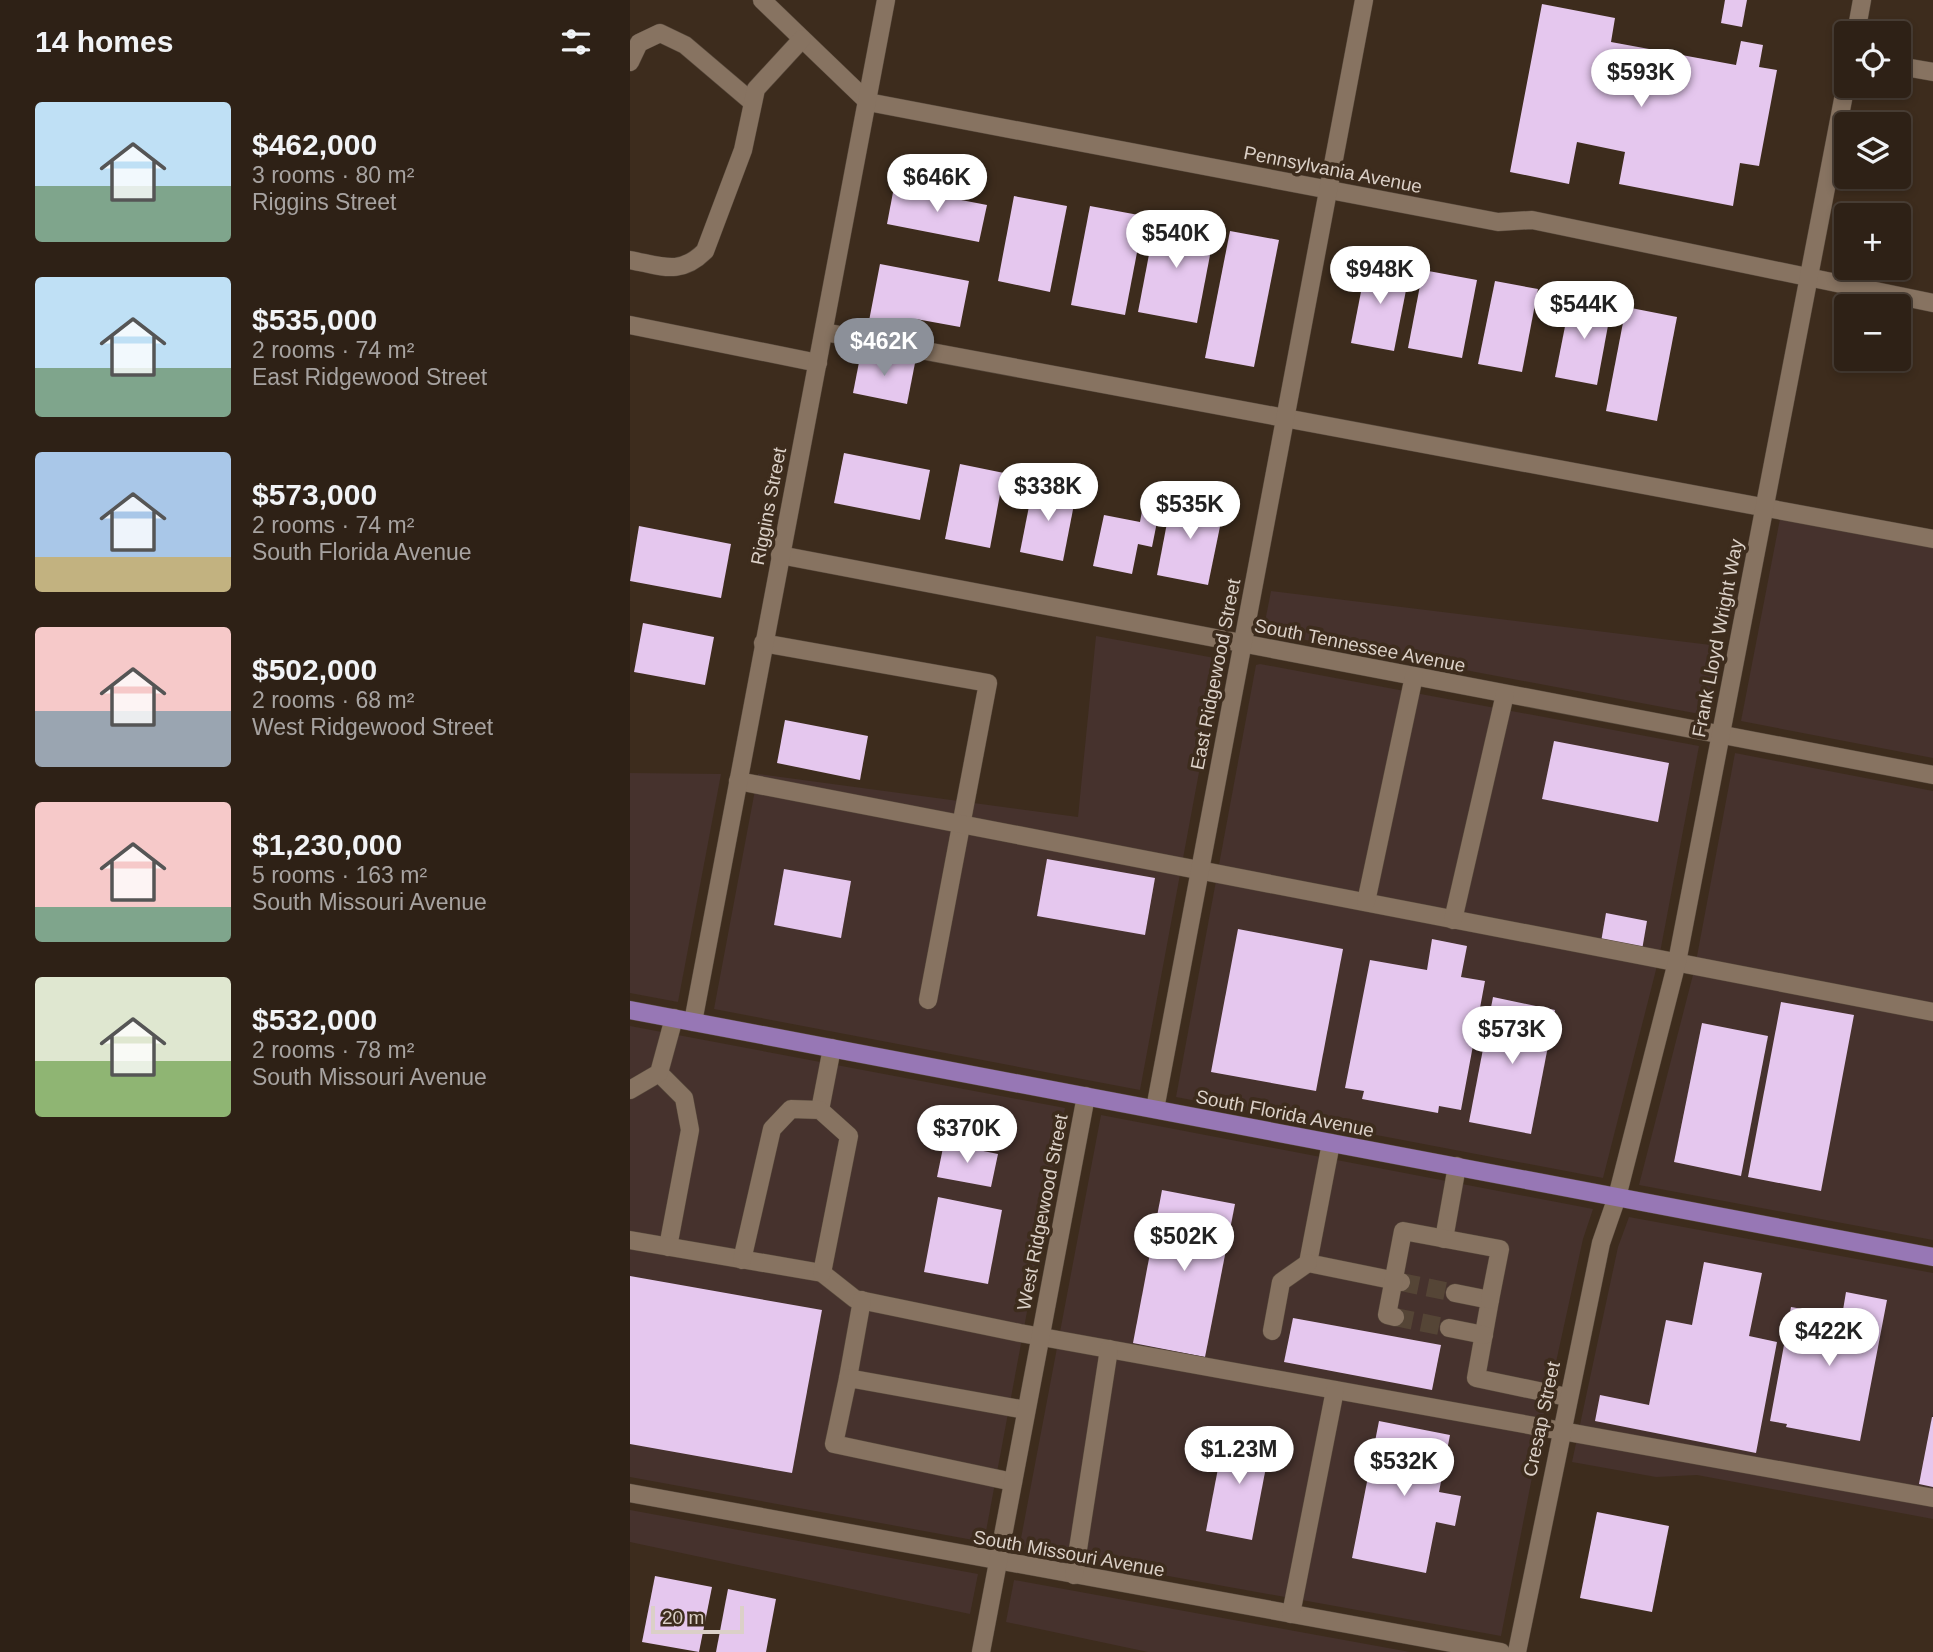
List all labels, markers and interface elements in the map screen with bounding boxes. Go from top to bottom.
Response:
map controls [1834,21,1911,371]
button: locate [1834,21,1911,98]
icon: filters [557,23,595,61]
text: 14 homes [35,25,173,58]
pin: $593K [1592,50,1690,109]
text: $593K [1607,59,1675,85]
button: layers [1834,112,1911,189]
text: $462,000 [252,128,377,161]
icon: home [91,130,175,214]
street label: Pennsylvania Avenue [1242,142,1424,197]
pin: $646K [888,154,986,214]
text: 3 rooms · 80 m² [252,162,414,188]
text: $646K [903,164,971,190]
text: Riggins Street [252,189,396,215]
button: + [1834,203,1911,280]
pin: $540K [1127,210,1225,270]
text: $540K [1142,220,1210,246]
pin: $948K [1331,246,1429,306]
text: $948K [1346,256,1414,282]
pin: $544K [1535,282,1633,341]
text: $544K [1550,291,1618,317]
button: − [1834,294,1911,371]
text: $535,000 [252,303,377,336]
icon: home [91,305,175,389]
pin: $462K [835,318,933,378]
text: $462K [850,328,918,354]
text: 2 rooms · 74 m² [252,337,414,363]
text: East Ridgewood Street [252,364,487,390]
street label: Riggins Street [747,445,790,567]
pin: $338K [999,463,1097,523]
text: $338K [1014,473,1082,499]
text: $573,000 [252,478,377,511]
icon: home [91,480,175,564]
pin: $535K [1141,482,1239,541]
text: $535K [1156,491,1224,517]
text: 2 rooms · 74 m² [252,512,414,538]
street label: Frank Lloyd Wright Way [1688,537,1747,739]
text: South Florida Avenue [252,539,472,565]
street label: East Ridgewood Street [1187,576,1244,771]
street label: South Tennessee Avenue [1252,615,1467,676]
text: $502,000 [252,653,377,686]
icon: home [91,655,175,739]
text: 2 rooms · 68 m² [252,687,414,713]
text: West Ridgewood Street [252,714,493,740]
text: $1,230,000 [252,828,402,861]
icon: home [91,830,175,914]
text: 5 rooms · 163 m² [252,862,427,888]
text: South Missouri Avenue [252,889,487,915]
text: $532,000 [252,1003,377,1036]
icon: home [91,1005,175,1089]
pin: $573K [1463,1006,1561,1066]
text: $573K [1478,1016,1546,1042]
text: 2 rooms · 78 m² [252,1037,414,1063]
text: South Missouri Avenue [252,1064,487,1090]
street label: South Florida Avenue [1194,1086,1376,1141]
pin: $370K [918,1106,1016,1165]
street label: West Ridgewood Street [1013,1112,1072,1312]
text: $370K [933,1115,1001,1141]
pin: $502K [1135,1214,1233,1273]
text: $502K [1150,1223,1218,1249]
pin: $422K [1780,1308,1878,1368]
text: $422K [1795,1318,1863,1344]
street label: Cresap Street [1519,1359,1564,1479]
pin: $1.23M [1182,1426,1296,1486]
text: $1.23M [1201,1436,1277,1462]
pin: $532K [1355,1438,1453,1498]
text: $532K [1370,1448,1438,1474]
street label: South Missouri Avenue [972,1526,1166,1581]
scale bar [651,1603,744,1635]
text: 20 m [662,1607,704,1628]

